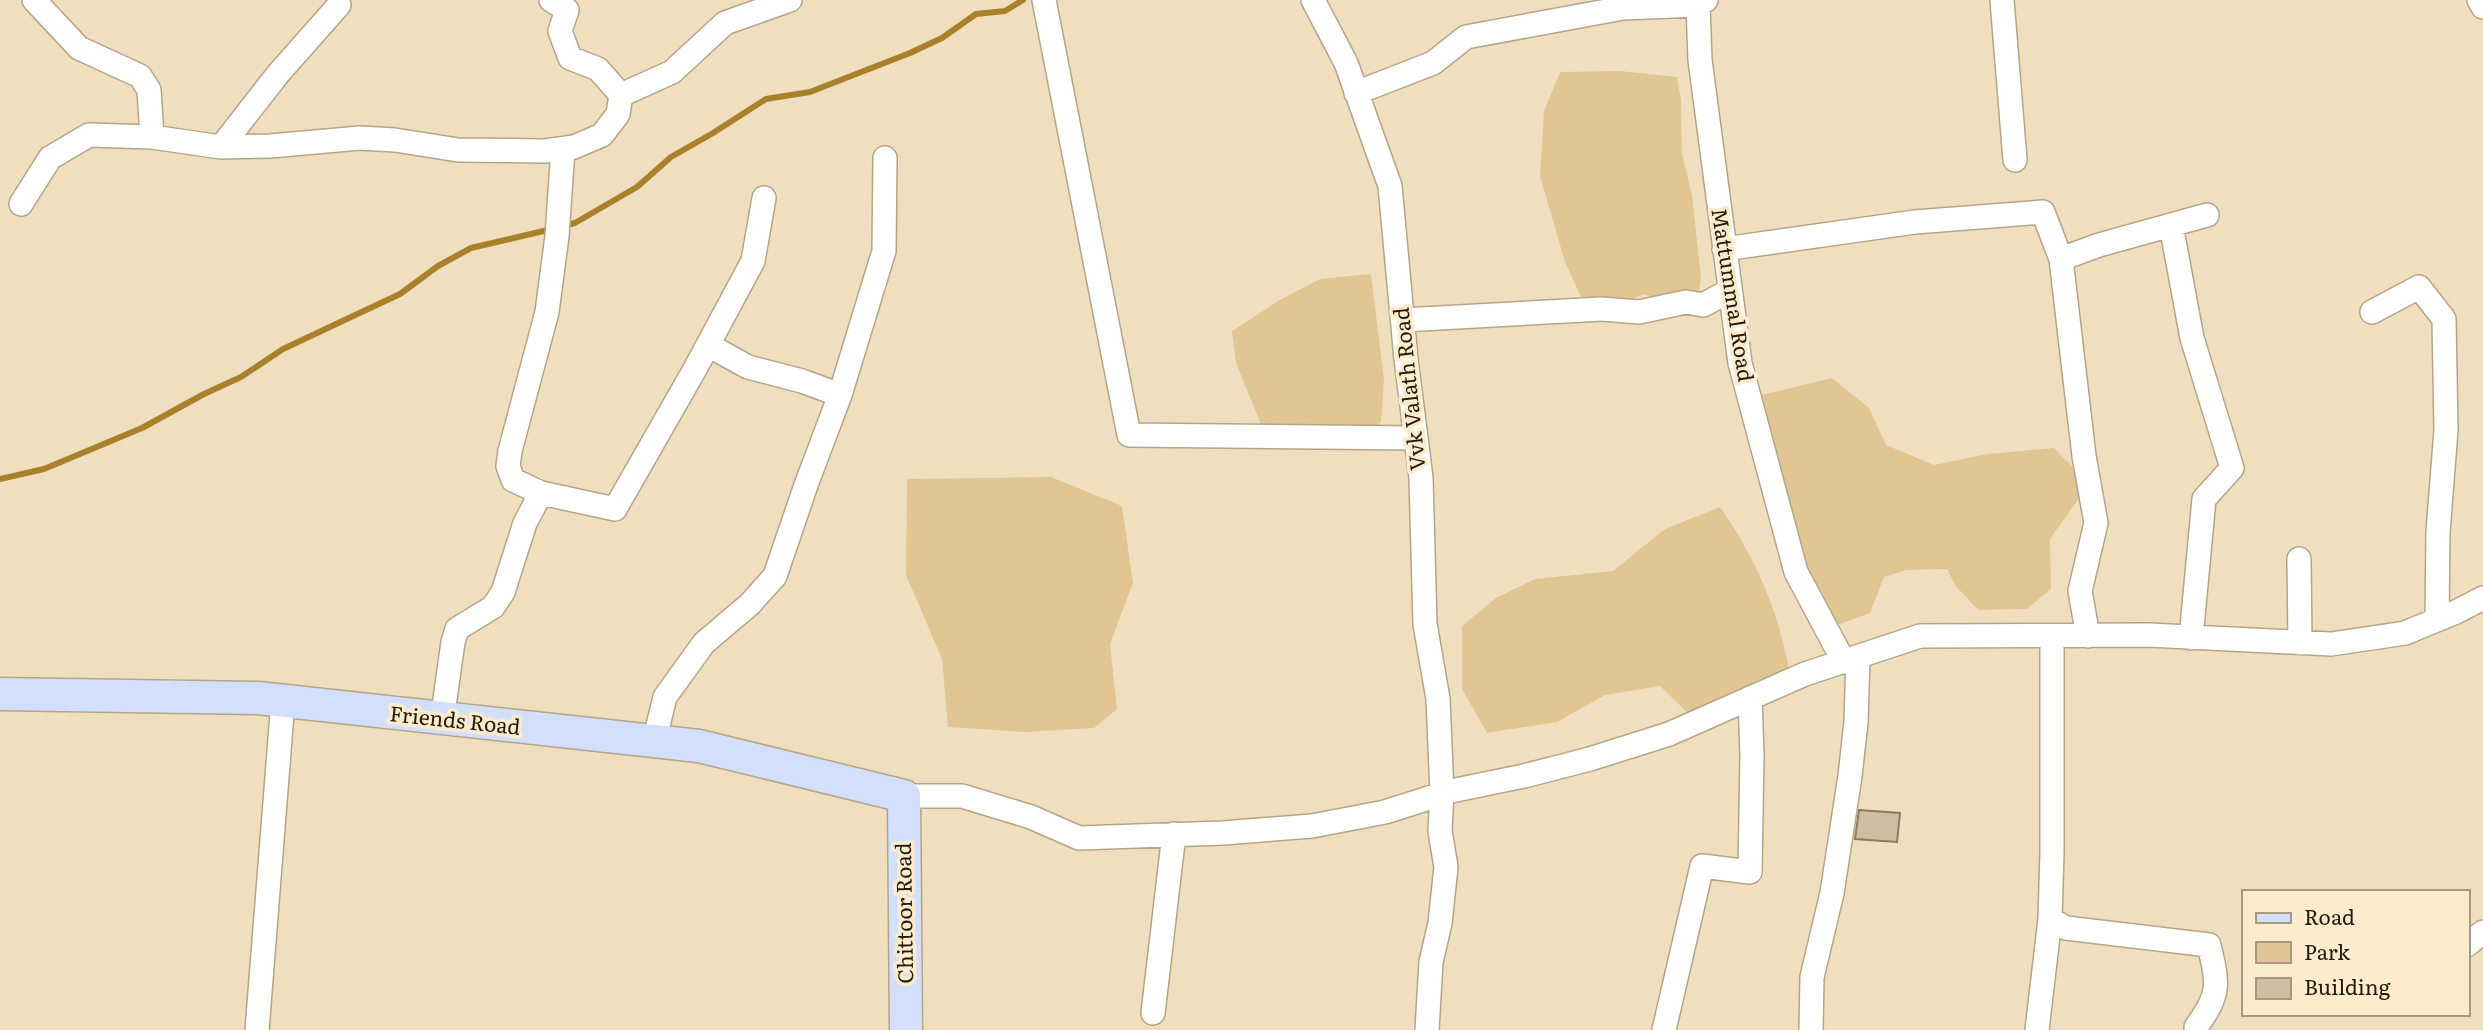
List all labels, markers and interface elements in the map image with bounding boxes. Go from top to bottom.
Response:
street label: Mattummal Road [1705,206,1764,384]
street label: Vvk Valath Road [1384,306,1431,472]
street label: Friends Road [388,696,522,741]
street label: Chittoor Road [886,842,919,984]
legend [2242,890,2469,1016]
text: Road [2304,900,2355,931]
text: Park [2304,935,2350,966]
text: Building [2304,970,2391,1001]

